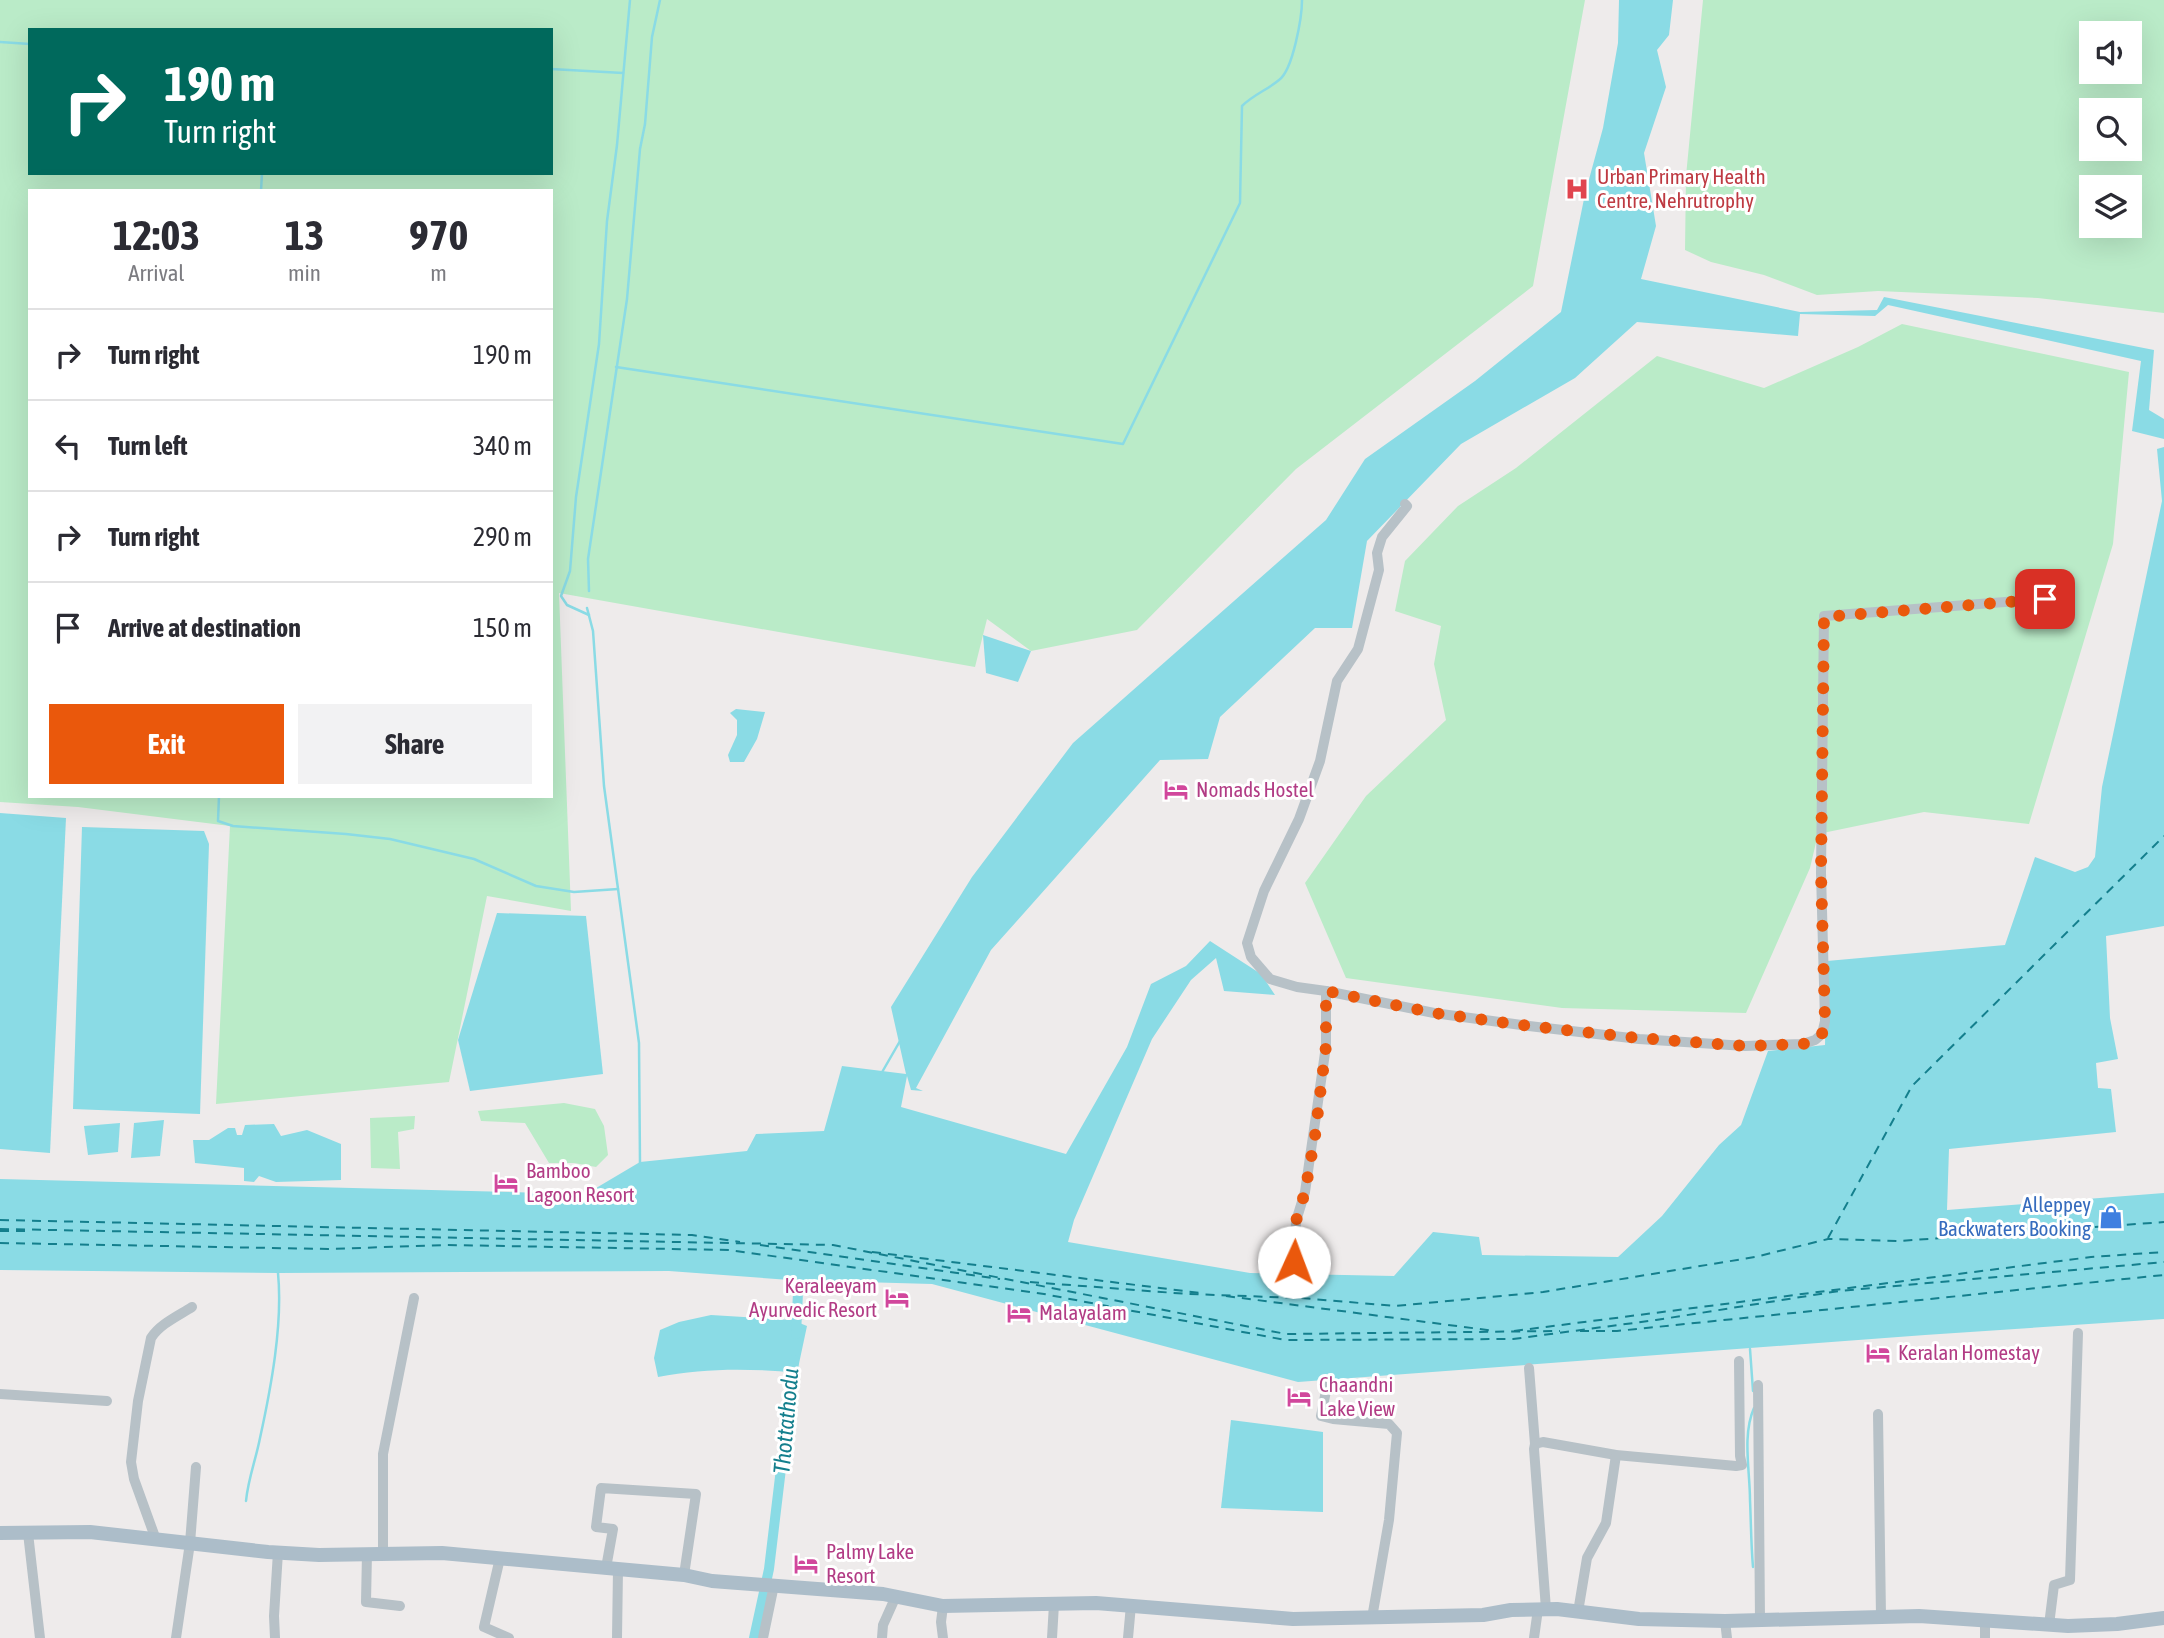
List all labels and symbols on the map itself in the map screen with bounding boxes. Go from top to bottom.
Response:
place label: Urban Primary Health Centre, Nehrutrophy [1597,164,1766,212]
hospital icon: Urban Primary Health Centre, Nehrutrophy [1563,175,1591,203]
pin [2015,569,2075,629]
hotel icon: Nomads Hostel [1162,776,1190,804]
place label: Nomads Hostel [1196,777,1314,801]
place label: Bamboo Lagoon Resort [526,1158,635,1206]
hotel icon: Bamboo Lagoon Resort [492,1169,520,1197]
place label: Alleppey Backwaters Booking [1938,1192,2091,1240]
shop icon: Alleppey Backwaters Booking [2097,1203,2125,1231]
position arrow [1257,1225,1331,1299]
place label: Keraleeyam Ayurvedic Resort [749,1273,877,1321]
hotel icon: Keraleeyam Ayurvedic Resort [883,1284,911,1312]
hotel icon: Malayalam [1005,1299,1033,1327]
place label: Malayalam [1039,1300,1127,1324]
hotel icon: Keralan Homestay [1864,1339,1892,1367]
place label: Keralan Homestay [1898,1340,2040,1364]
water label: Thottathodu [768,1367,804,1475]
place label: Chaandni Lake View [1319,1372,1396,1420]
hotel icon: Chaandni Lake View [1285,1383,1313,1411]
place label: Palmy Lake Resort [826,1539,914,1587]
hotel icon: Palmy Lake Resort [792,1550,820,1578]

